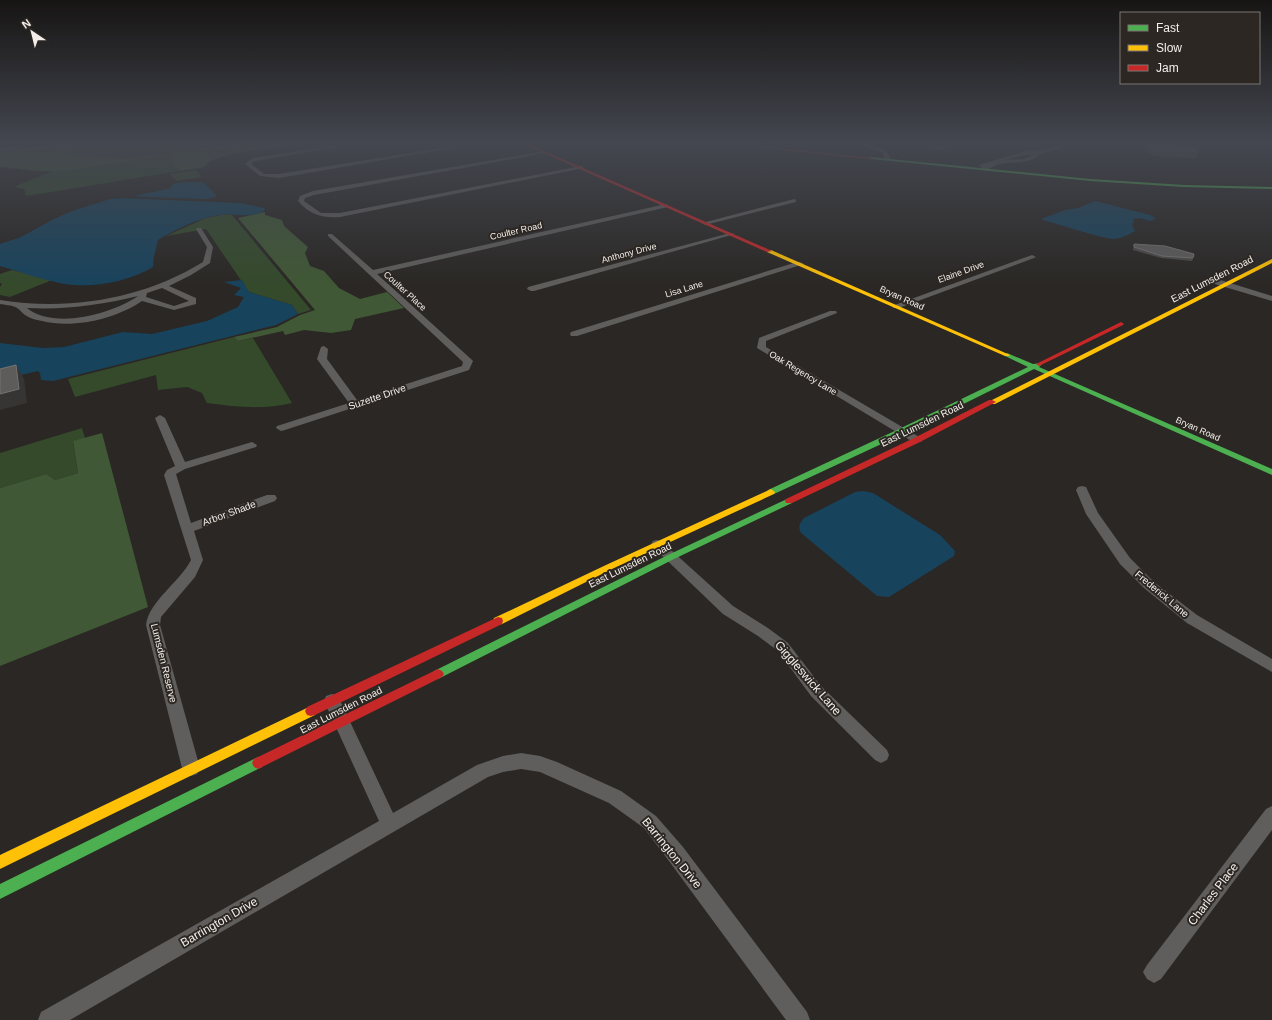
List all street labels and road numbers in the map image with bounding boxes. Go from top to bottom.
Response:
street label: Coulter Road [489,220,543,242]
street label: Anthony Drive [600,241,658,265]
street label: East Lumsden Road [1169,254,1255,304]
street label: Elaine Drive [936,259,986,285]
street label: Coulter Place [382,269,428,313]
street label: Lisa Lane [664,279,704,299]
street label: Bryan Road [878,284,926,312]
street label: Oak Regency Lane [767,349,839,397]
street label: Suzette Drive [347,382,408,412]
street label: East Lumsden Road [879,399,965,449]
street label: Bryan Road [1174,415,1222,443]
street label: Arbor Shade [201,498,258,528]
street label: East Lumsden Road [587,540,673,590]
street label: Frederick Lane [1133,568,1191,620]
street label: Lumsden Reserve [149,622,179,704]
street label: Giggleswick Lane [772,638,844,718]
street label: East Lumsden Road [298,685,384,735]
street label: Barrington Drive [639,815,705,891]
street label: Charles Place [1185,860,1241,928]
street label: Barrington Drive [178,894,260,950]

